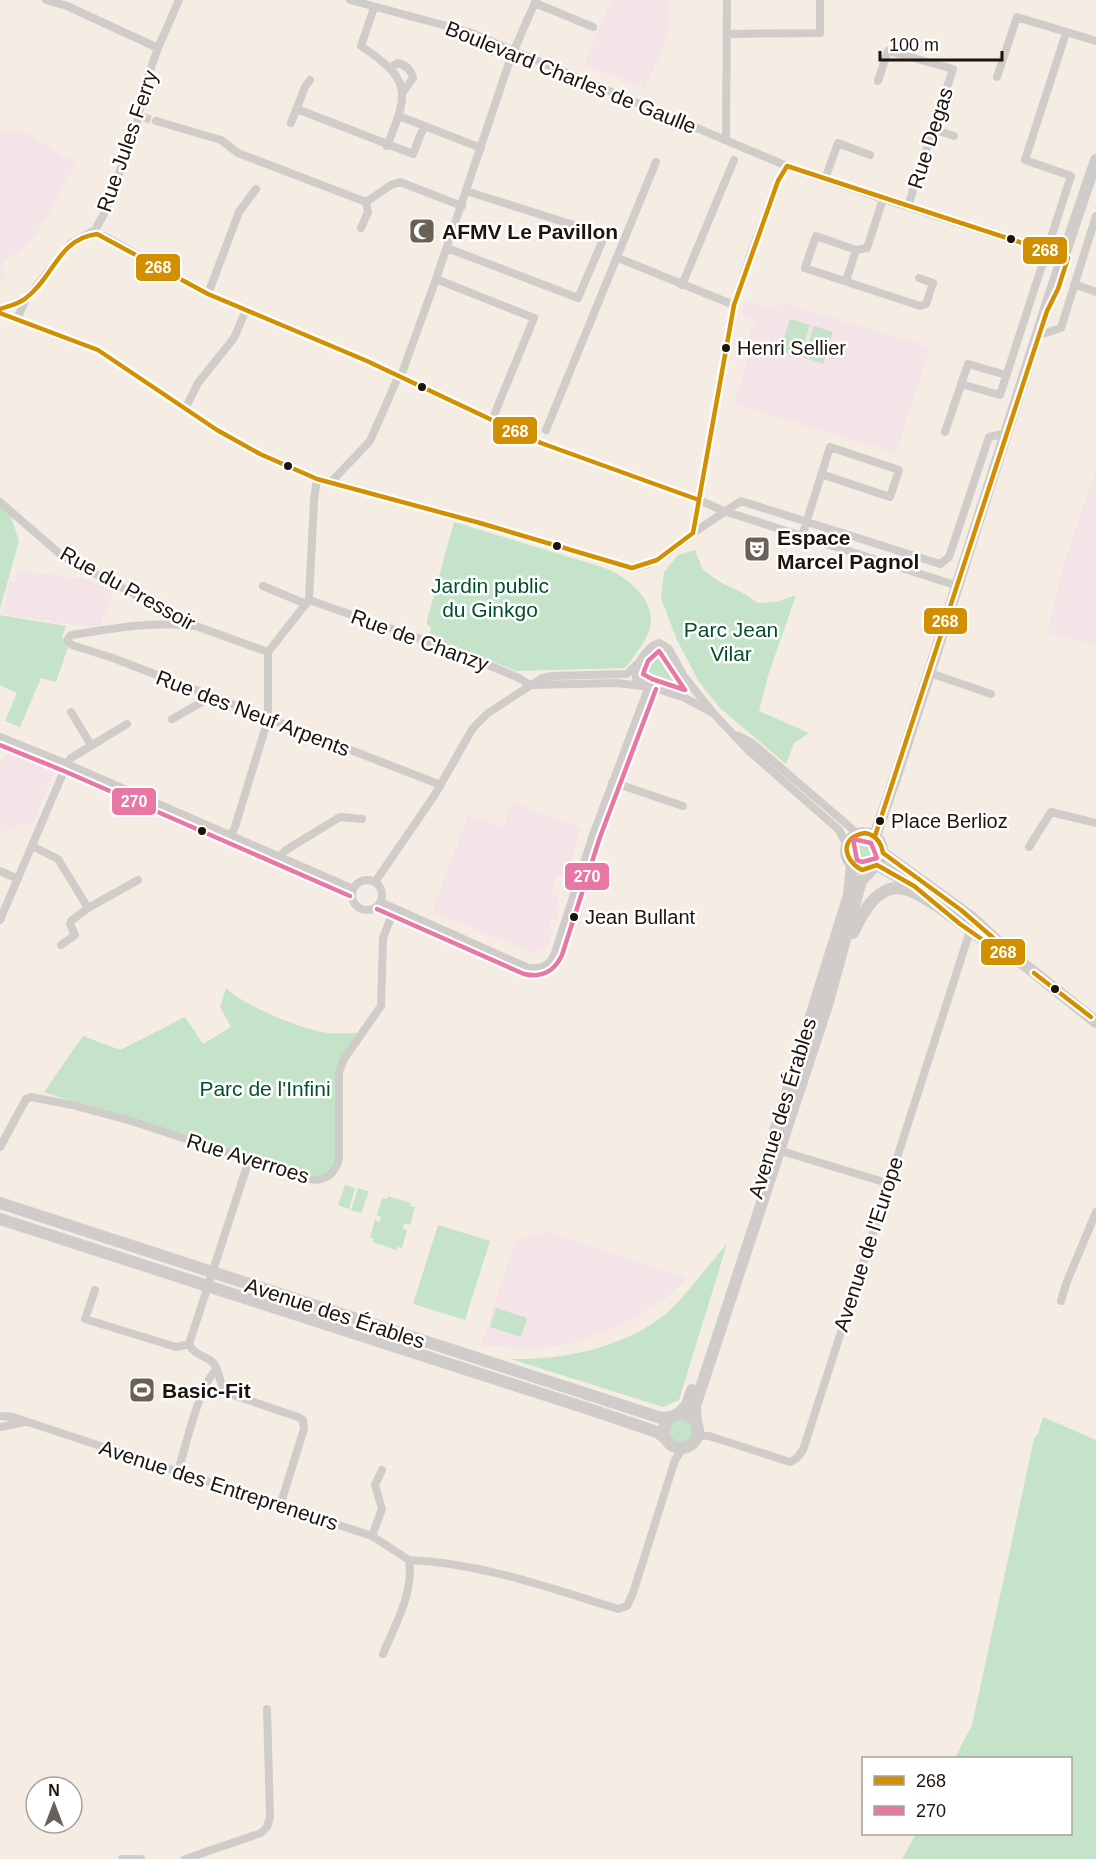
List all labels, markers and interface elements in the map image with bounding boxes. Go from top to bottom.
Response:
street label: Boulevard Charles de Gaulle [442,16,700,138]
scale bar [880,24,1002,62]
text: 100 m [889,35,939,55]
street label: Rue Jules Ferry [92,67,162,215]
street label: Rue Degas [903,84,957,192]
mosque icon: AFMV Le Pavillon [407,216,437,246]
place label: AFMV Le Pavillon [442,220,618,243]
unlabelled marker [1005,233,1017,245]
line badge: 268 [1022,236,1068,265]
text: 268 [1032,242,1058,259]
line badge: 268 [135,253,181,282]
text: 268 [145,259,171,276]
place label: Henri Sellier [737,337,846,359]
marker: Henri Sellier [720,342,732,354]
unlabelled marker [416,381,428,393]
line badge: 268 [492,416,538,445]
text: 268 [502,423,528,440]
unlabelled marker [282,460,294,472]
place label: Espace Marcel Pagnol [777,526,919,573]
theatre icon: Espace Marcel Pagnol [742,534,772,564]
unlabelled marker [551,540,563,552]
street label: Rue du Pressoir [57,541,199,635]
park label: Jardin public du Ginkgo [431,574,549,621]
street label: Rue de Chanzy [348,604,492,676]
line badge: 268 [923,607,968,635]
text: 268 [932,613,958,630]
park label: Parc Jean Vilar [684,618,778,665]
street label: Rue des Neuf Arpents [153,665,353,761]
line badge: 270 [111,787,157,816]
text: 270 [121,793,147,810]
place label: Place Berlioz [891,810,1008,832]
marker: Place Berlioz [874,815,886,827]
unlabelled marker [196,825,208,837]
line badge: 270 [564,862,610,891]
text: 270 [574,868,600,885]
place label: Jean Bullant [585,906,696,928]
marker: Jean Bullant [568,911,580,923]
line badge: 268 [980,938,1026,966]
text: 268 [990,944,1016,961]
unlabelled marker [1049,983,1061,995]
street label: Avenue des Érables [744,1015,820,1201]
park label: Parc de l'Infini [199,1077,331,1100]
street label: Rue Averroes [184,1128,312,1188]
street label: Avenue de l'Europe [829,1154,907,1334]
street label: Avenue des Érables [242,1273,428,1353]
sports icon: Basic-Fit [127,1375,157,1405]
place label: Basic-Fit [162,1379,251,1402]
street label: Avenue des Entrepreneurs [97,1436,341,1534]
legend [862,1757,1072,1835]
text: 268 [916,1771,946,1791]
north arrow [24,1775,84,1835]
text: N [48,1782,60,1799]
text: 270 [916,1801,946,1821]

